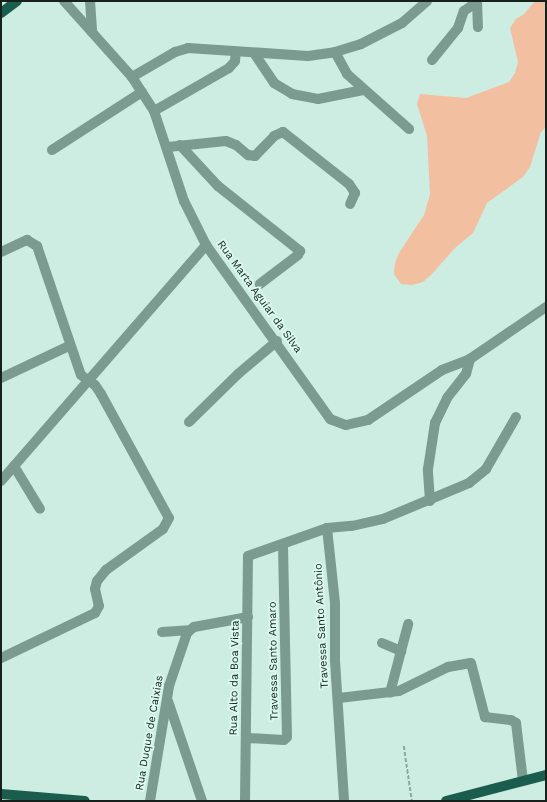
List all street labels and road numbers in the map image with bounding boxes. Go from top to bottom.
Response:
street label: Rua Marta Aguiar da Silva [213,238,305,356]
street label: Travessa Santo Antônio [312,563,332,689]
street label: Travessa Santo Amaro [266,601,282,721]
street label: Rua Alto da Boa Vista [227,620,243,736]
street label: Rua Duque de Caixias [133,674,167,792]

